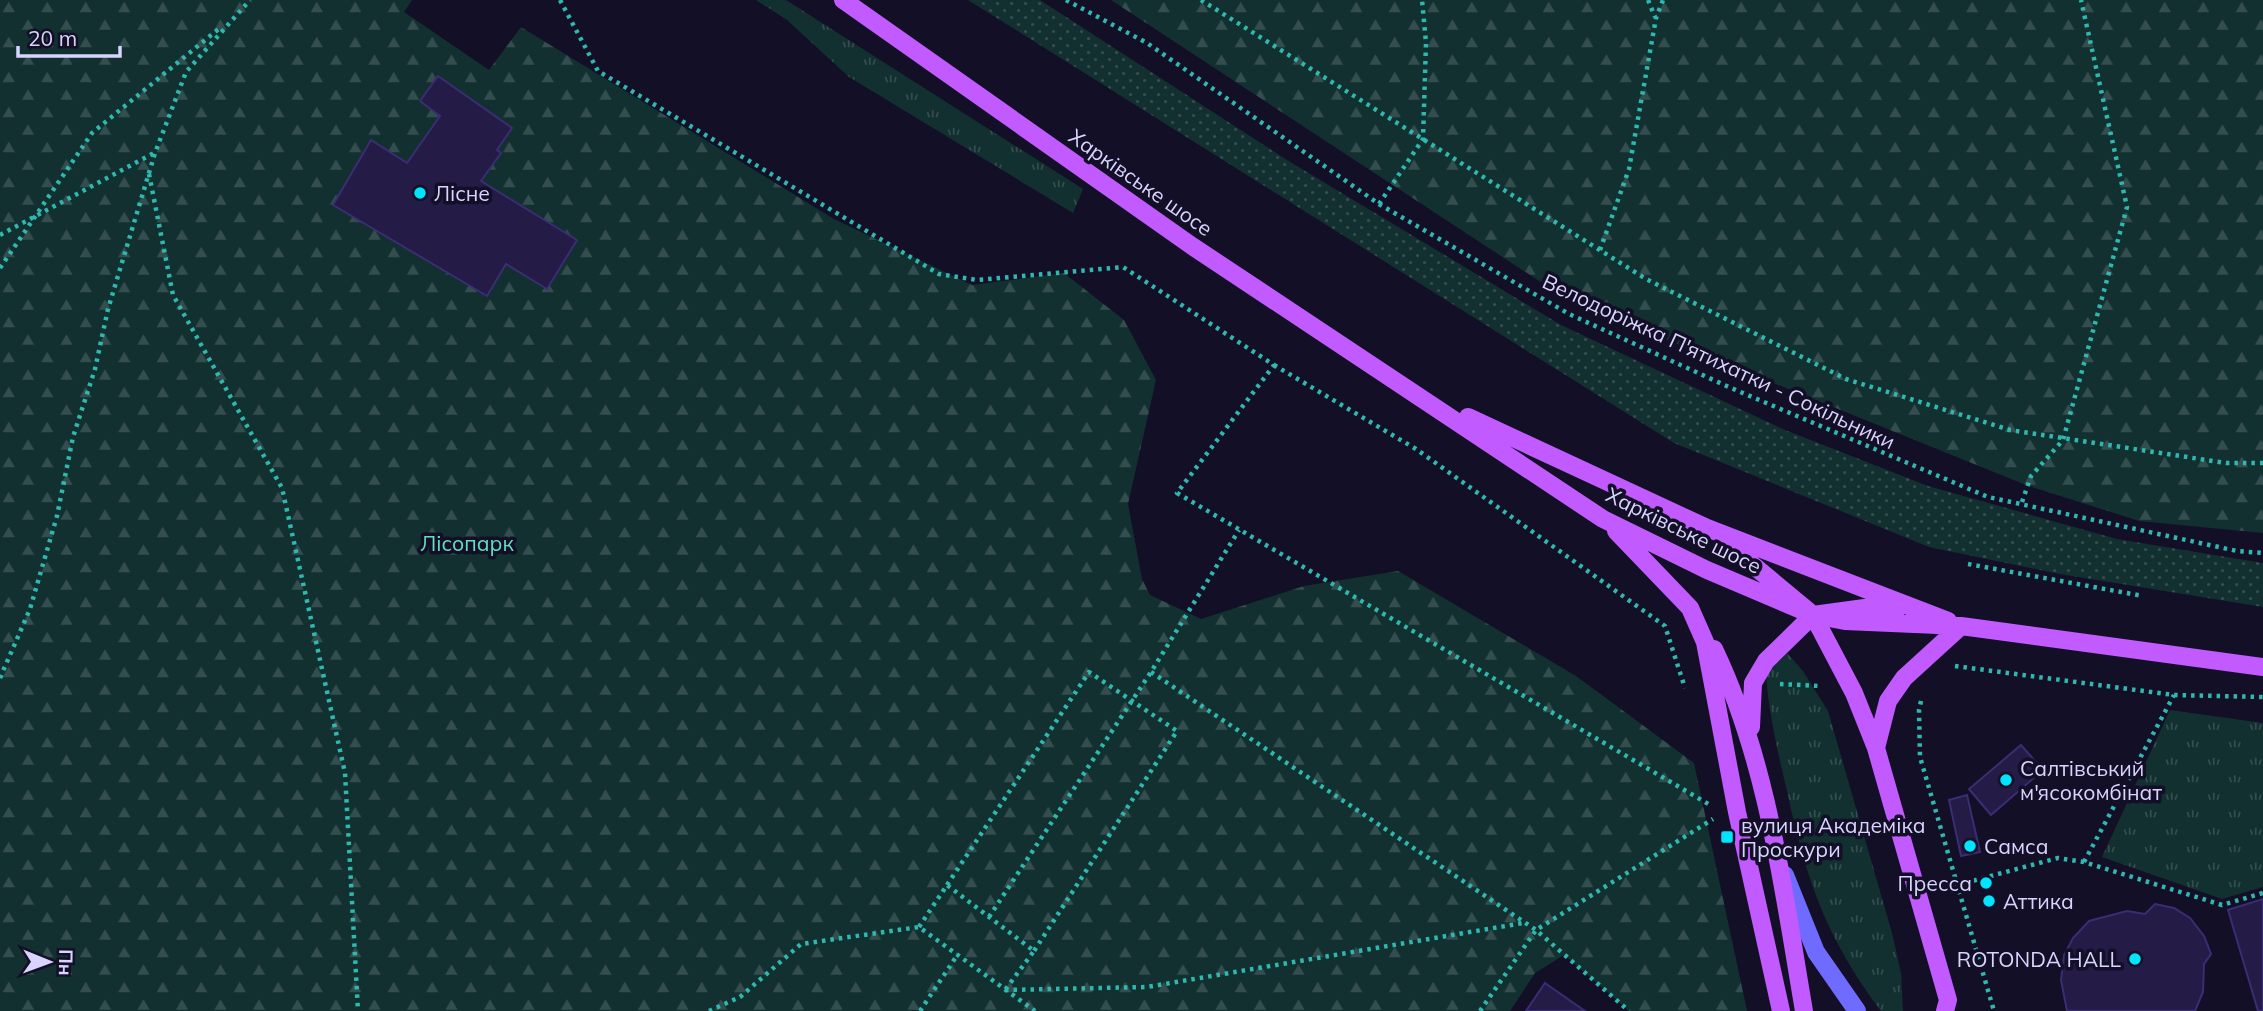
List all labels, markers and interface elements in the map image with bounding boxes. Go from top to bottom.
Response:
scale bar [18,14,119,58]
text: 20 m [28,25,77,51]
street label: Харківське шосе [1064,123,1218,241]
place label: Лісне [434,180,490,206]
marker: Лісне [412,185,428,201]
street label: Велодоріжка П'ятихатки - Сокільники [1539,268,1899,454]
street label: Харківське шосе [1602,481,1766,579]
park label: Лісопарк [420,530,514,556]
place label: Салтівський м'ясокомбінат [2020,755,2162,805]
marker: Салтівський м'ясокомбінат [1998,772,2014,788]
place label: вулиця Академіка Проскури [1741,812,1926,862]
marker: вулиця Академіка Проскури [1719,829,1735,845]
place label: Самса [1984,833,2049,859]
marker: Самса [1962,838,1978,854]
place label: Пресса [1897,870,1972,896]
marker: Пресса [1978,875,1994,891]
place label: Аттика [2003,888,2074,914]
marker: Аттика [1981,893,1997,909]
north arrow [14,927,84,997]
place label: ROTONDA HALL [1957,946,2122,972]
text: Пн [54,949,78,976]
marker: ROTONDA HALL [2127,951,2143,967]

